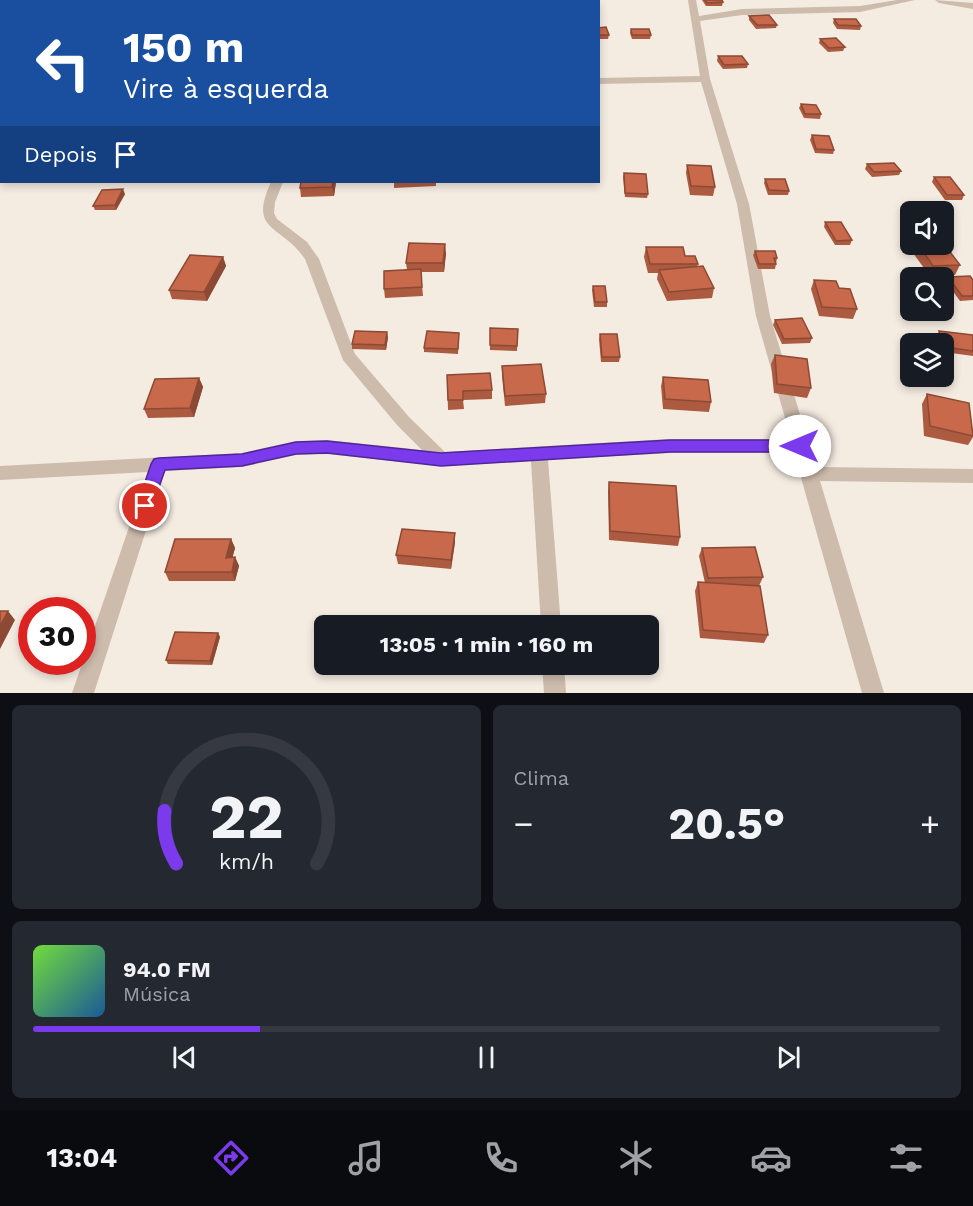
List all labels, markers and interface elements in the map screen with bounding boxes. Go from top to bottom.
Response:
text: 150 m [123,23,244,72]
icon: left [24,24,102,102]
text: Vire à esquerda [123,73,329,105]
icon: arrive [109,138,142,171]
text: Depois [24,142,97,167]
map controls [900,201,954,387]
button: sound [900,201,954,255]
button: search [900,267,954,321]
button: layers [900,333,954,387]
position arrow [768,414,832,478]
pin [119,480,170,531]
icon: arrive [128,489,161,522]
speed limit sign: 30 [18,597,96,675]
text: 13:05 · 1 min · 160 m [380,632,593,657]
text: Clima [514,766,569,790]
text: 22 [209,780,283,853]
text: 20.5° [668,797,785,850]
text: − [514,804,533,843]
text: + [920,804,940,843]
text: km/h [219,849,274,874]
text: 94.0 FM [123,957,211,982]
text: Música [123,982,191,1006]
icon: previous [168,1041,201,1074]
icon: pause [470,1041,503,1074]
icon: next [772,1041,805,1074]
icon: directions [210,1137,252,1179]
icon: music [345,1137,387,1179]
icon: phone [480,1137,522,1179]
icon: climate [615,1137,657,1179]
icon: car [750,1137,792,1179]
icon: filters [885,1137,927,1179]
text: 13:04 [46,1142,117,1174]

